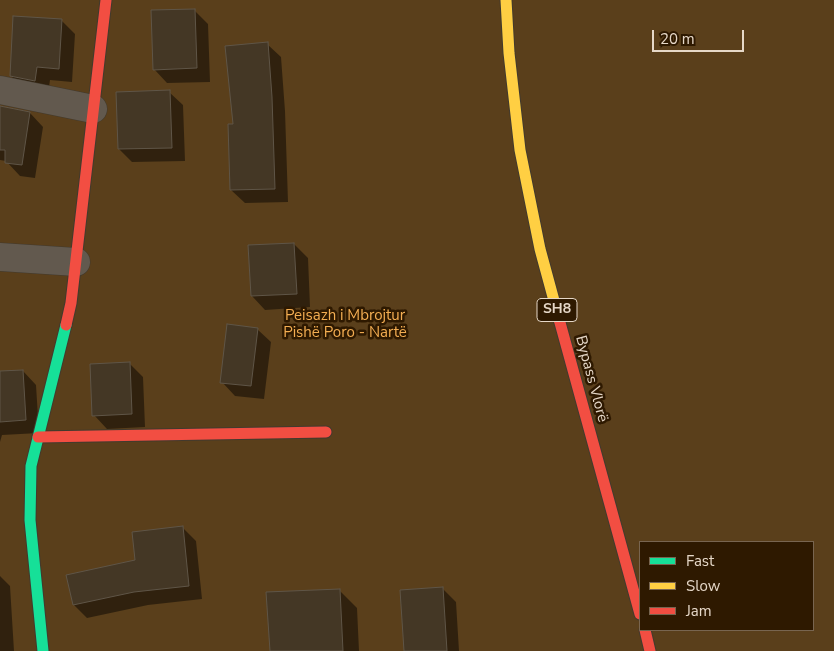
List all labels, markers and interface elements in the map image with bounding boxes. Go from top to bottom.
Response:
scale bar [654,20,746,52]
text: 20 m [660,29,695,49]
road number: SH8 [537,298,577,322]
park label: Peisazh i Mbrojtur Pishë Poro - Nartë [283,307,407,342]
street label: Bypass Vlorë [571,334,611,424]
legend [639,541,814,631]
text: Fast [686,551,714,571]
text: Slow [686,576,720,596]
text: Jam [686,601,712,621]

